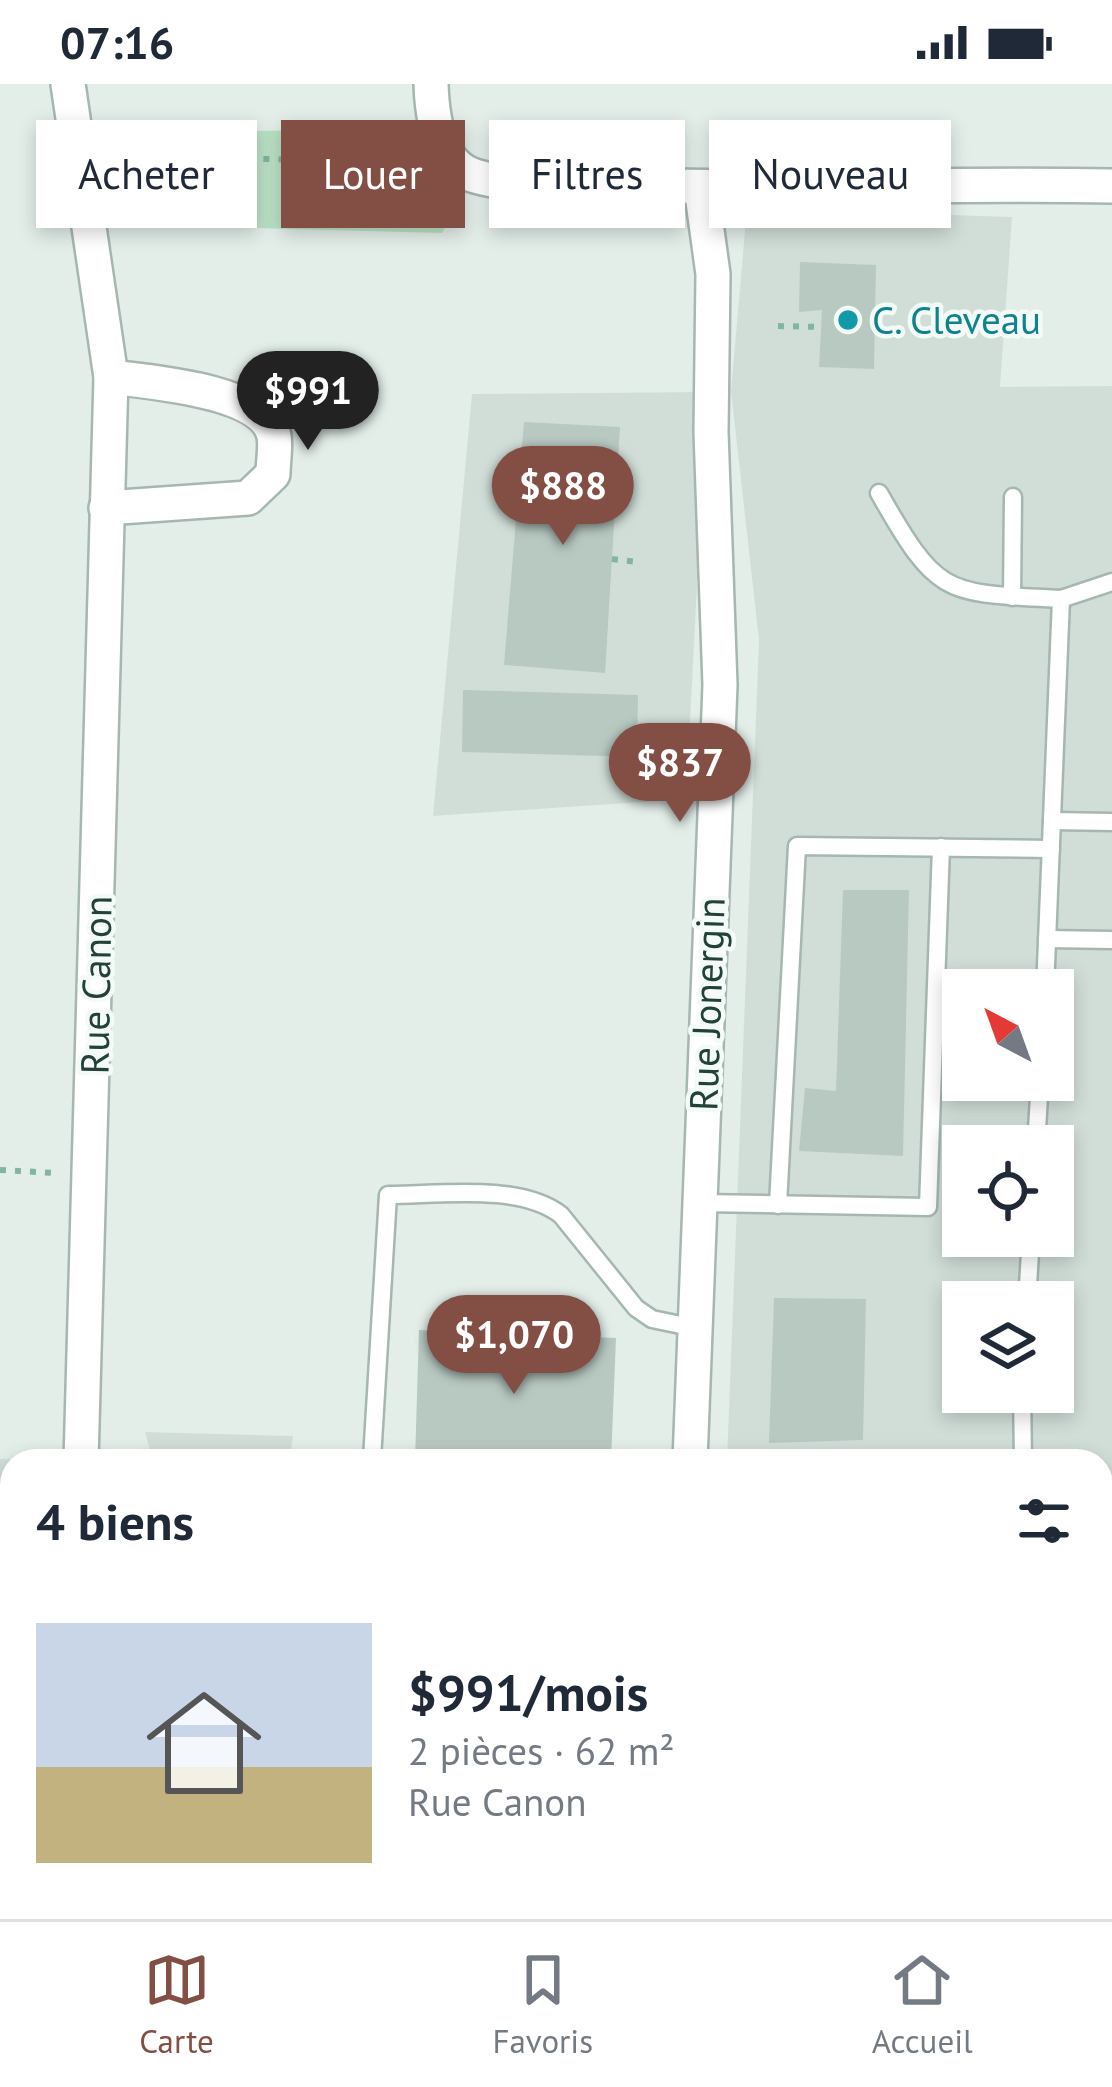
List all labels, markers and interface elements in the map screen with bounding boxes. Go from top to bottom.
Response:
text: 07:16 [60,13,174,71]
chip: Acheter [36,120,257,228]
chip: Louer [281,120,465,228]
chip: Filtres [489,120,685,228]
chip: Nouveau [709,120,951,228]
place label: C. Cleveau [872,294,1041,345]
marker: C. Cleveau [835,307,861,333]
pin: $991 [237,351,379,453]
text: $991 [264,364,352,415]
pin: $888 [492,446,634,548]
text: $888 [519,459,607,510]
pin: $837 [609,723,751,825]
text: $837 [636,736,724,787]
street label: Rue Canon [68,895,123,1075]
street label: Rue Jonergin [677,896,736,1112]
north arrow [942,969,1074,1101]
map controls [942,969,1074,1413]
button: locate [942,1125,1074,1257]
button: layers [942,1281,1074,1413]
pin: $1,070 [416,1295,612,1397]
text: $1,070 [454,1308,574,1359]
text: 4 biens [36,1488,194,1554]
icon: filters [1011,1488,1077,1554]
text: $991/mois [408,1659,648,1725]
icon: home [132,1671,276,1815]
text: 2 pièces · 62 m² [408,1725,675,1776]
text: Rue Canon [408,1776,587,1827]
tab: Carte [139,1947,214,2062]
tab: Favoris [492,1947,593,2062]
tab: Accueil [872,1947,973,2062]

